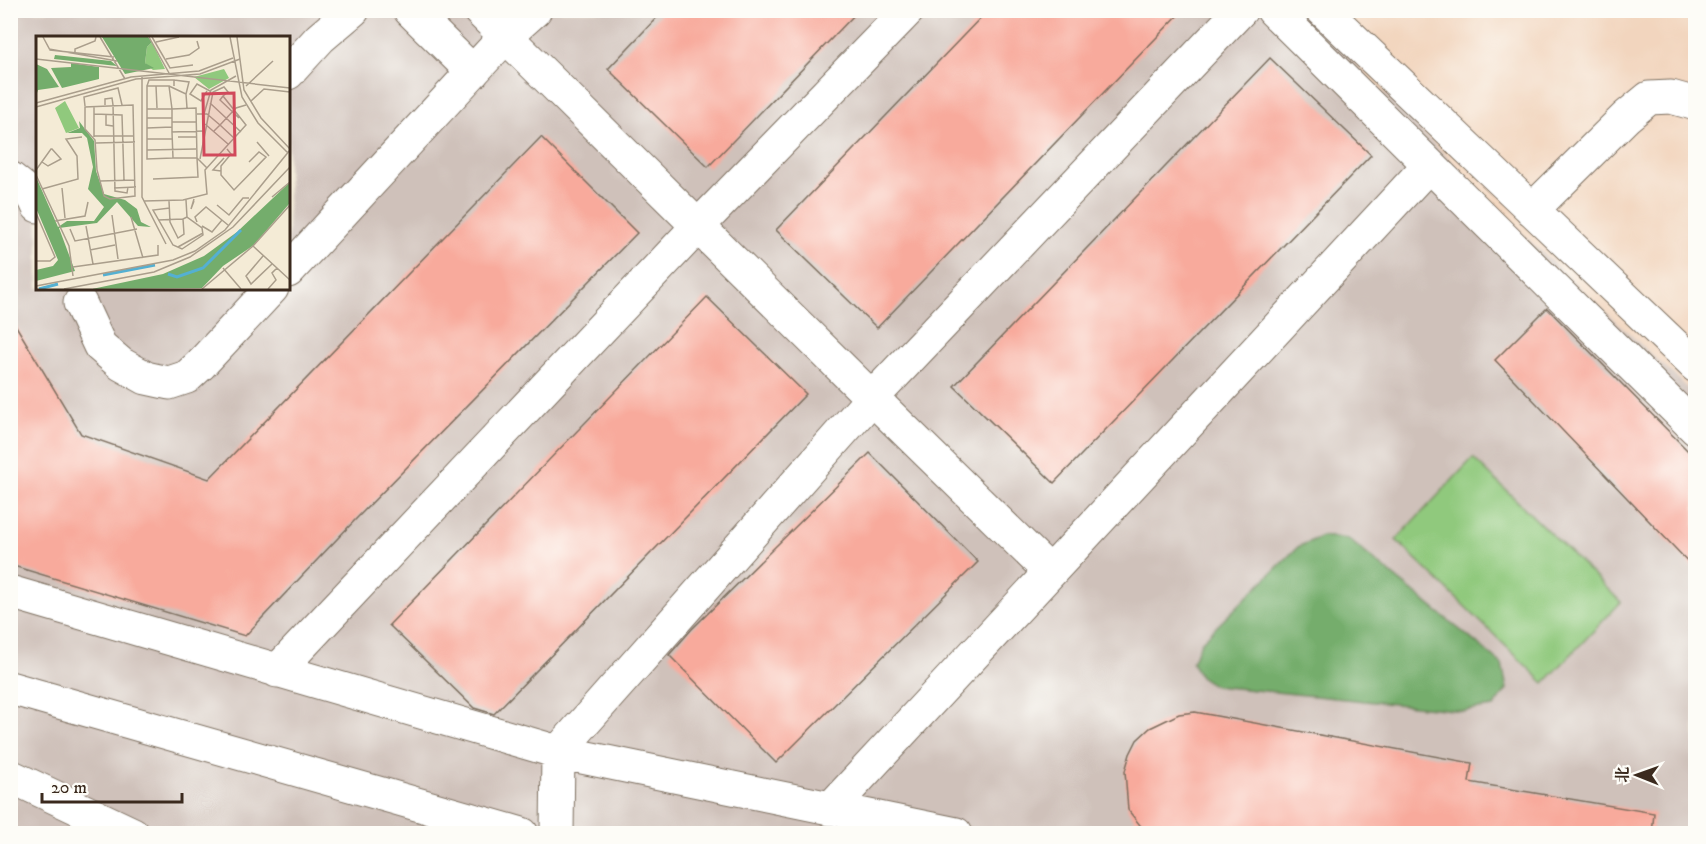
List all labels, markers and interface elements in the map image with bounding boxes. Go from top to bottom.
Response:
inset map [36,36,290,290]
north arrow [1607,745,1667,805]
scale bar [42,766,182,804]
text: 北 [1613,767,1633,783]
text: 20 m [51,777,87,799]

